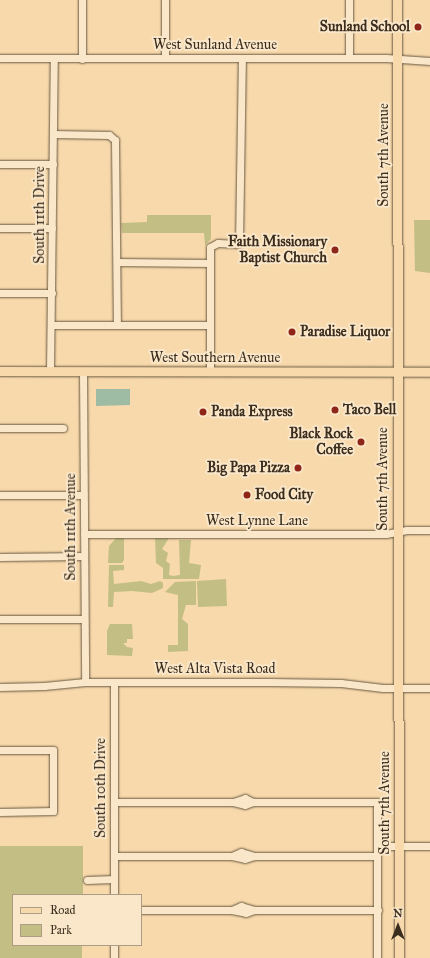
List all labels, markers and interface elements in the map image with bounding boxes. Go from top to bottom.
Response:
place label: Sunland School [320,19,410,35]
marker: Sunland School [413,22,423,32]
street label: West Sunland Avenue [153,37,277,53]
street label: South 7th Avenue [376,103,392,207]
street label: South 11th Drive [32,166,48,264]
place label: Faith Missionary Baptist Church [228,234,327,266]
marker: Faith Missionary Baptist Church [330,245,340,255]
place label: Paradise Liquor [300,324,390,340]
marker: Paradise Liquor [287,327,297,337]
street label: West Southern Avenue [150,350,280,366]
place label: Taco Bell [343,402,396,418]
place label: Panda Express [211,404,293,420]
marker: Taco Bell [330,405,340,415]
marker: Panda Express [198,407,208,417]
place label: Black Rock Coffee [289,426,353,458]
street label: South 7th Avenue [375,427,391,531]
marker: Black Rock Coffee [356,437,366,447]
place label: Big Papa Pizza [207,460,290,476]
marker: Big Papa Pizza [293,463,303,473]
street label: South 11th Avenue [63,473,79,581]
place label: Food City [255,487,313,503]
marker: Food City [242,490,252,500]
street label: West Lynne Lane [206,513,308,529]
street label: West Alta Vista Road [154,661,276,677]
street label: South 10th Drive [93,738,109,838]
street label: South 7th Avenue [377,751,393,855]
legend [12,894,142,946]
text: Road [50,903,76,917]
north arrow [378,906,418,946]
text: N [393,907,403,920]
text: Park [50,923,72,937]

